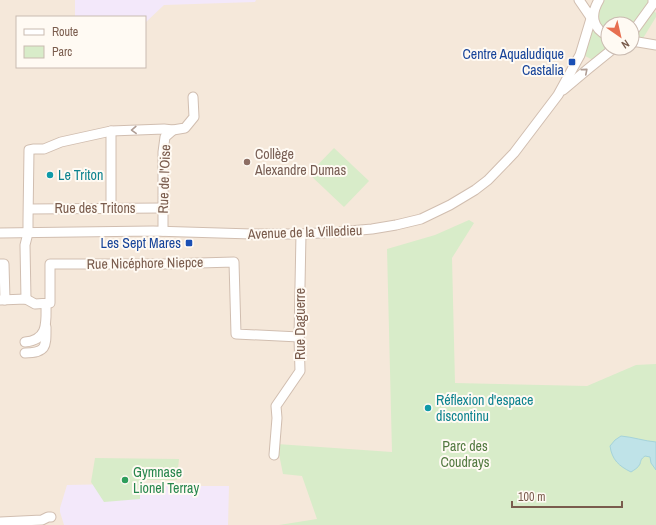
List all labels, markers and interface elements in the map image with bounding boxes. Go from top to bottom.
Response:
legend [16,16,146,68]
north arrow [600,16,640,56]
text: Route [52,24,78,40]
text: N [619,37,632,52]
text: Parc [52,44,72,60]
place label: Centre Aqualudique Castalia [463,45,565,79]
marker: Centre Aqualudique Castalia [567,57,577,67]
one-way arrow [581,69,588,76]
one-way arrow [131,126,137,135]
street label: Rue de l'Oise [154,144,174,214]
place label: Collège Alexandre Dumas [254,145,346,179]
marker: Collège Alexandre Dumas [242,157,252,167]
place label: Le Triton [58,166,103,184]
marker: Le Triton [45,170,55,180]
street label: Rue des Tritons [54,199,136,217]
street label: Avenue de la Villedieu [246,221,363,243]
place label: Les Sept Mares [101,234,181,252]
marker: Les Sept Mares [184,238,194,248]
street label: Rue Nicéphore Niepce [86,253,204,273]
street label: Rue Daguerre [291,288,309,360]
place label: Réflexion d'espace discontinu [436,391,533,425]
marker: Réflexion d'espace discontinu [423,403,433,413]
park label: Parc des Coudrays [440,437,490,471]
place label: Gymnase Lionel Terray [133,463,199,497]
marker: Gymnase Lionel Terray [120,475,130,485]
scale bar [512,483,622,509]
text: 100 m [518,489,545,505]

